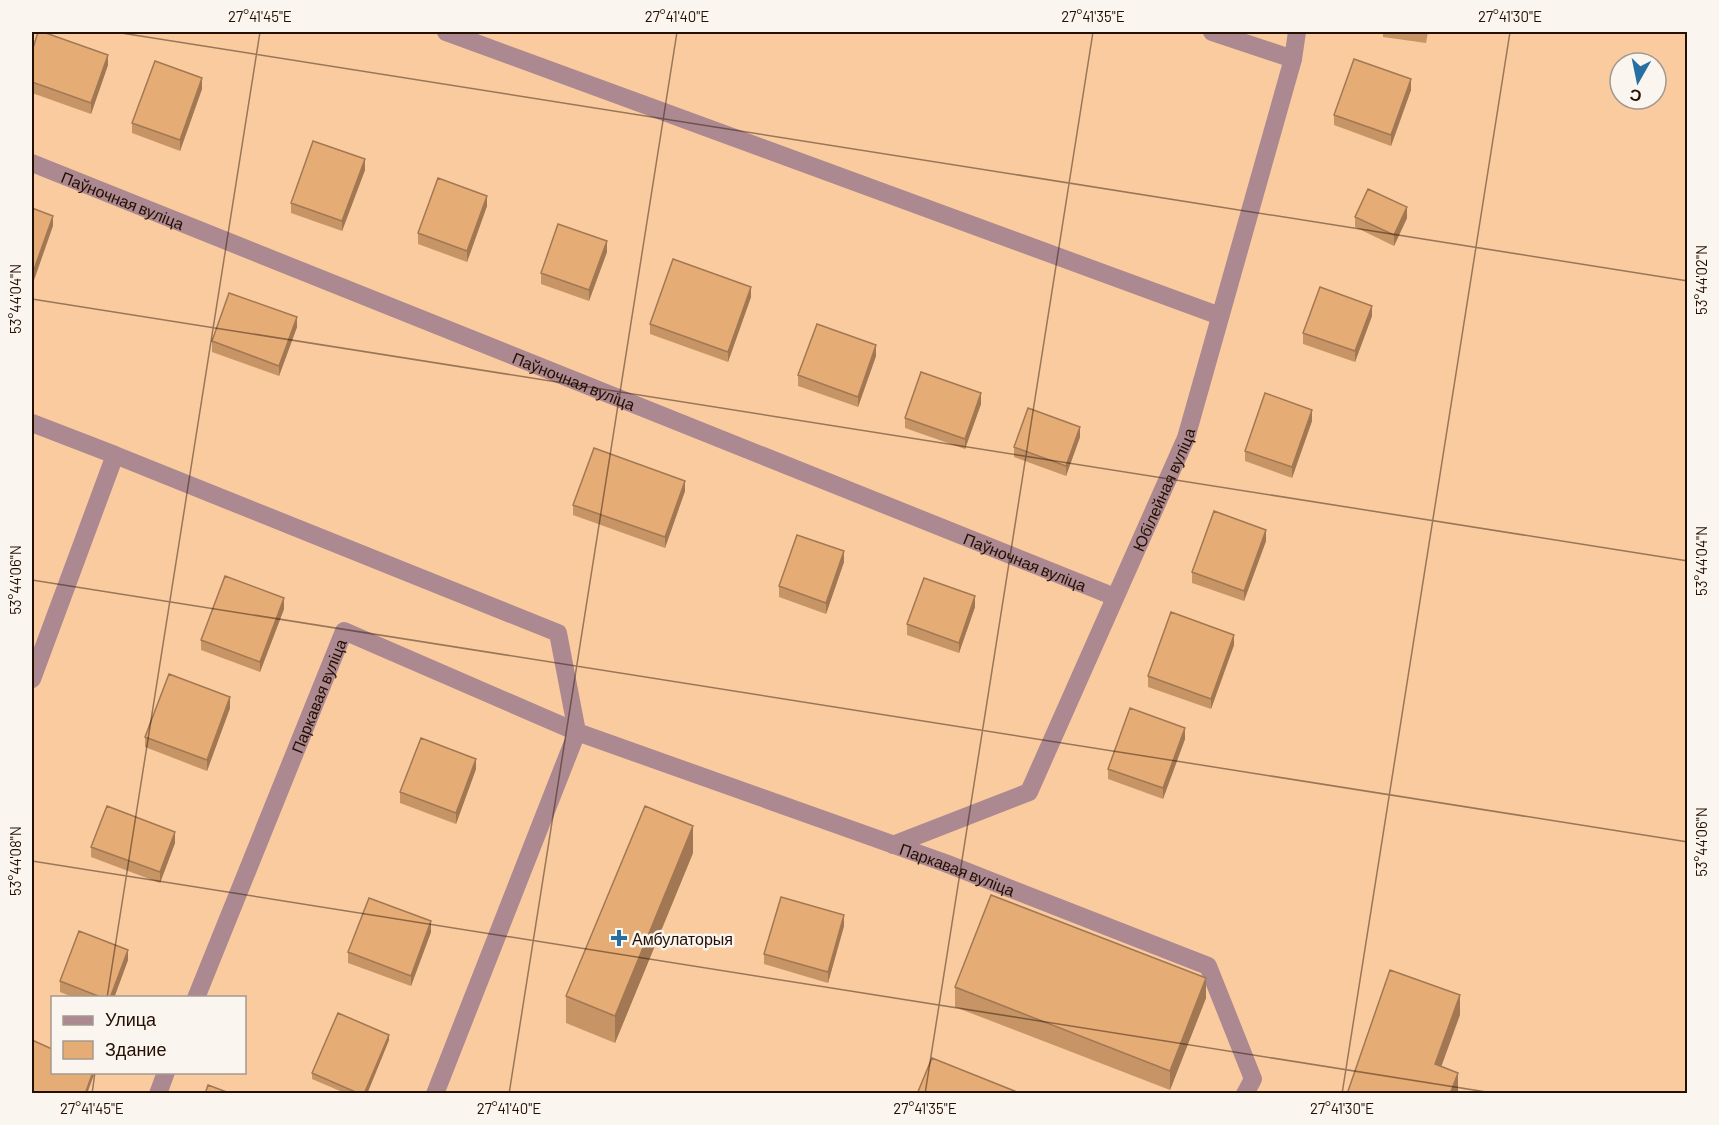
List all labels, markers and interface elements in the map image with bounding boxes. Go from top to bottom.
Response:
text: 27°41'45"E [228,7,292,25]
text: 27°41'40"E [645,7,709,25]
text: 27°41'35"E [1061,7,1125,25]
text: 27°41'30"E [1478,7,1542,25]
north arrow [1608,51,1668,111]
text: С [1628,86,1643,107]
street label: Паўночная вуліца [59,166,187,233]
text: 53°44'02"N [1692,245,1710,315]
text: 53°44'04"N [6,264,24,334]
street label: Паўночная вуліца [510,347,638,413]
street label: Юбілейная вуліца [1128,426,1198,554]
text: 53°44'04"N [1692,526,1710,596]
street label: Паўночная вуліца [961,528,1089,594]
text: 53°44'06"N [6,545,24,615]
street label: Паркавая вуліца [286,636,349,756]
text: 53°44'06"N [1692,807,1710,877]
text: 53°44'08"N [6,826,24,896]
street label: Паркавая вуліца [898,838,1018,899]
marker: Амбулаторыя [610,929,628,947]
place label: Амбулаторыя [632,929,733,948]
legend [51,996,246,1074]
text: Улица [105,1008,157,1030]
text: Здание [105,1038,166,1060]
text: 27°41'45"E [60,1099,124,1117]
text: 27°41'40"E [477,1099,541,1117]
text: 27°41'35"E [893,1099,957,1117]
text: 27°41'30"E [1310,1099,1374,1117]

